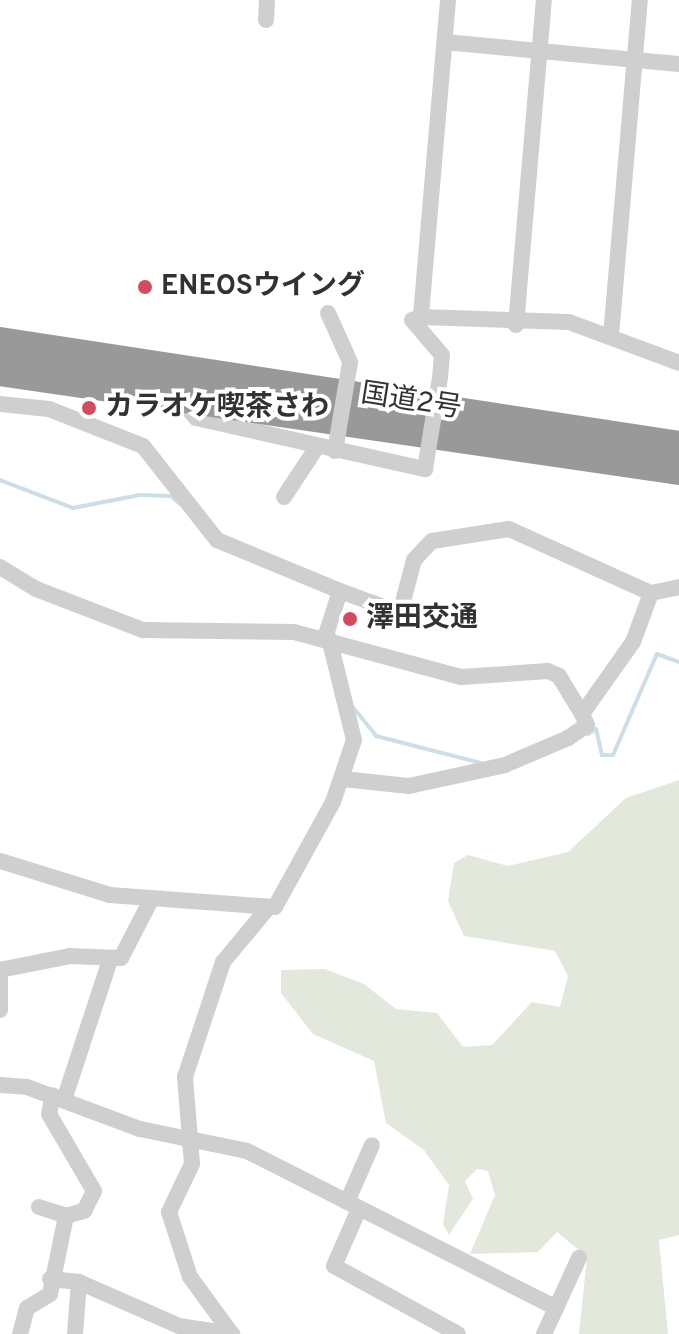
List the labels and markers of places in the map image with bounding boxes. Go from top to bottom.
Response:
place label: ENEOSウイング [161,270,365,304]
marker: ENEOSウイング [136,278,154,296]
place label: カラオケ喫茶さわ [105,391,329,425]
marker: カラオケ喫茶さわ [80,399,98,417]
place label: 澤田交通 [366,602,478,636]
marker: 澤田交通 [341,610,359,628]

